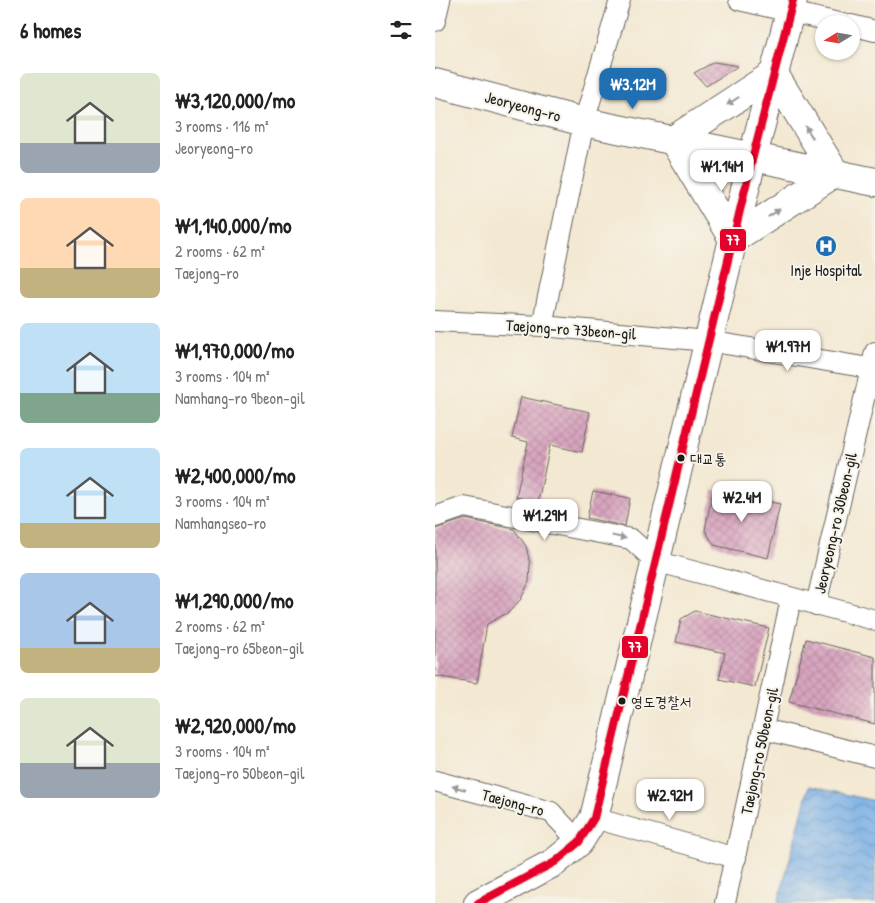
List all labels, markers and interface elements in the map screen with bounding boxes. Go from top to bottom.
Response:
north arrow [815,15,860,60]
map controls [815,15,860,60]
text: 6 homes [20,16,81,45]
icon: filters [387,16,415,44]
pin: ₩3.12M [592,68,674,110]
text: ₩3.12M [610,73,656,95]
street label: Jeoryeong-ro [483,85,564,127]
text: ₩3,120,000/mo [175,86,295,115]
icon: home [60,93,120,153]
one-way arrow [727,96,740,105]
text: 3 rooms · 116 m² [175,115,269,137]
one-way arrow [805,125,814,138]
text: Jeoryeong-ro [175,137,253,159]
pin: ₩1.14M [681,150,763,192]
text: ₩1.14M [701,155,743,177]
one-way arrow [767,208,780,217]
text: ₩1,140,000/mo [175,211,292,240]
icon: home [60,218,120,278]
line badge: 77 [719,228,747,252]
text: 77 [725,230,740,249]
hospital icon: Inje Hospital [814,234,838,258]
text: 2 rooms · 62 m² [175,240,265,262]
place label: Inje Hospital [790,259,862,281]
text: Taejong-ro [175,262,239,284]
street label: Taejong-ro 73beon-gil [505,313,638,345]
pin: ₩1.97M [747,330,829,372]
text: ₩1.97M [766,335,810,357]
text: ₩1,970,000/mo [175,336,294,365]
icon: home [60,343,120,403]
text: 3 rooms · 104 m² [175,365,270,387]
text: Namhang-ro 9beon-gil [175,387,305,409]
place label: 대교통 [690,448,726,469]
street label: Jeoryeong-ro 30beon-gil [808,450,862,596]
marker: 대교통 [676,453,686,463]
text: ₩2,400,000/mo [175,461,295,490]
icon: home [60,468,120,528]
pin: ₩2.4M [707,480,777,523]
text: ₩2.4M [723,486,761,508]
text: 3 rooms · 104 m² [175,490,270,512]
pin: ₩1.29M [504,498,586,541]
text: ₩1.29M [523,504,567,526]
text: Namhangseo-ro [175,512,266,534]
one-way arrow [612,534,628,542]
text: ₩1,290,000/mo [175,586,294,615]
icon: home [60,593,120,653]
text: 2 rooms · 62 m² [175,615,265,637]
line badge: 77 [621,635,649,659]
text: Taejong-ro 65beon-gil [175,637,304,659]
text: 77 [627,637,642,656]
street label: Taejong-ro 50beon-gil [735,685,783,817]
place label: 영도경찰서 [631,691,691,712]
marker: 영도경찰서 [617,696,627,706]
text: ₩2,920,000/mo [175,711,296,740]
icon: home [60,718,120,778]
text: 3 rooms · 104 m² [175,740,270,762]
text: Taejong-ro 50beon-gil [175,762,304,784]
pin: ₩2.92M [629,778,711,821]
one-way arrow [452,783,467,791]
street label: Taejong-ro [479,783,547,821]
text: ₩2.92M [647,784,693,806]

